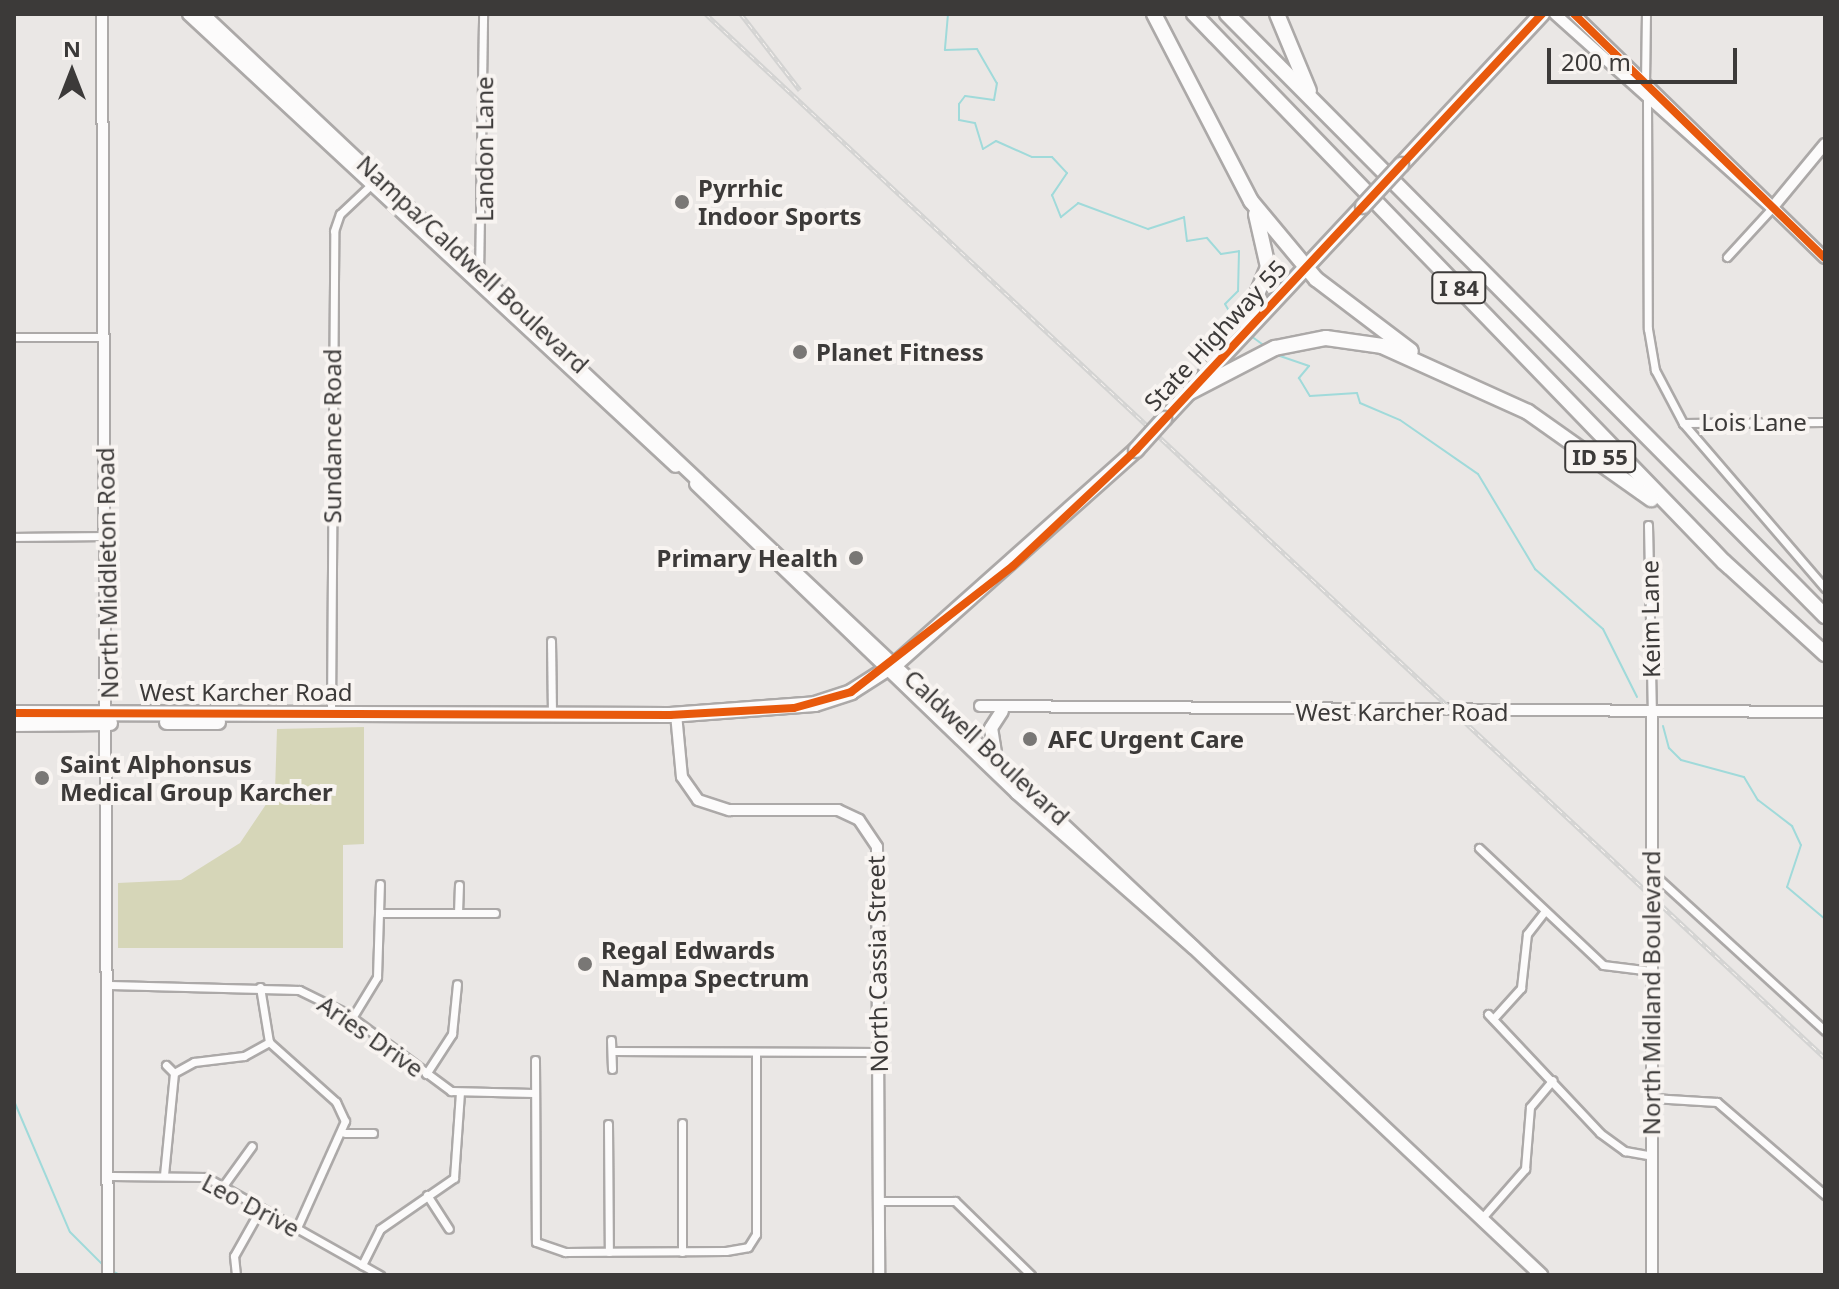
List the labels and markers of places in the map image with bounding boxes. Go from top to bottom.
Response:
place label: Pyrrhic Indoor Sports [698,174,862,230]
marker: Pyrrhic Indoor Sports [673,193,691,211]
place label: Planet Fitness [816,338,984,366]
marker: Planet Fitness [791,343,809,361]
place label: Primary Health [657,544,838,572]
marker: Primary Health [845,547,867,569]
place label: AFC Urgent Care [1048,725,1244,753]
marker: AFC Urgent Care [1019,728,1041,750]
place label: Saint Alphonsus Medical Group Karcher [60,750,333,806]
marker: Saint Alphonsus Medical Group Karcher [31,767,53,789]
place label: Regal Edwards Nampa Spectrum [601,936,809,992]
marker: Regal Edwards Nampa Spectrum [576,955,594,973]

